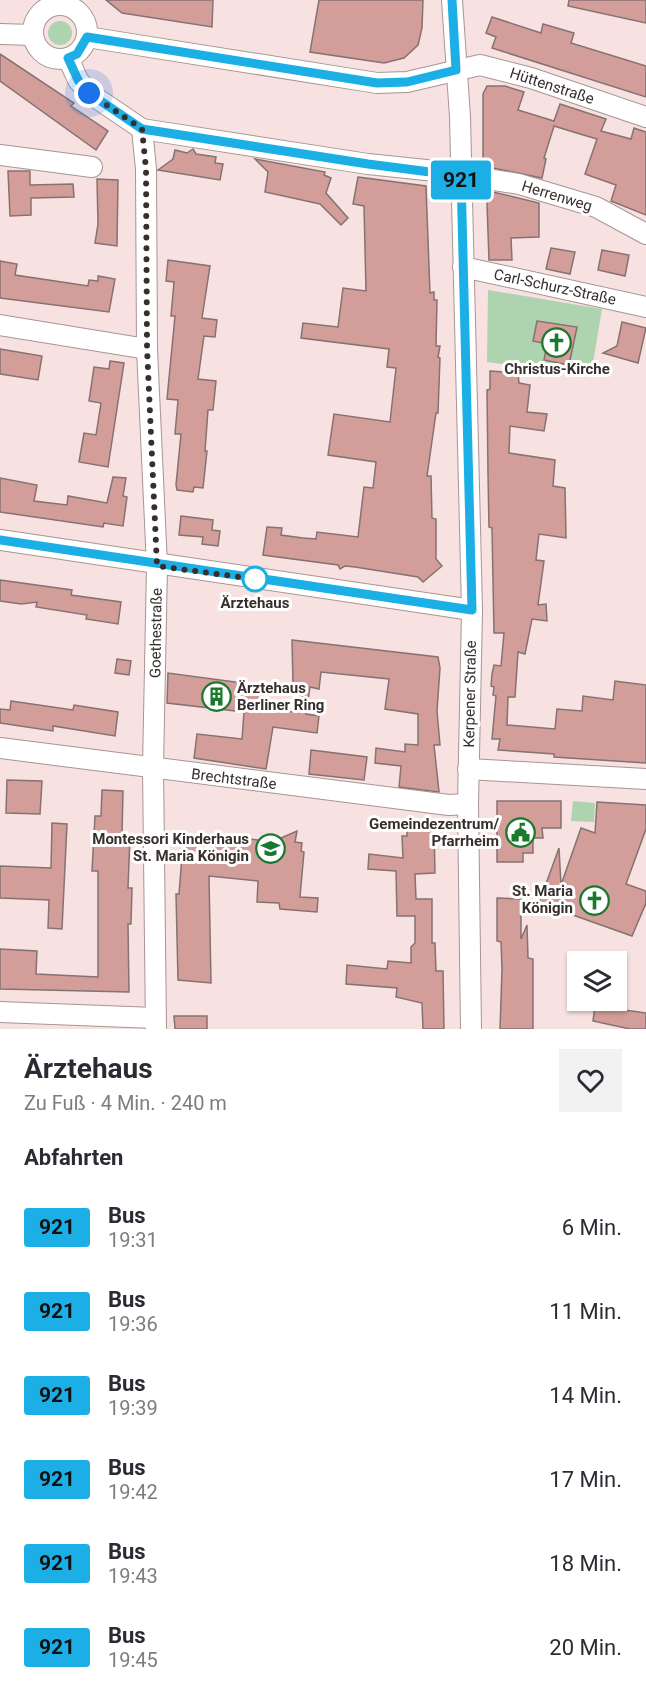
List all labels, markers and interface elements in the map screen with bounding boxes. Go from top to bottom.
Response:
street label: Hüttenstraße [508,64,596,108]
your location [74,78,104,108]
line badge: 921 [426,160,496,200]
text: 921 [443,168,479,192]
street label: Herrenweg [520,177,594,215]
street label: Carl-Schurz-Straße [492,265,618,309]
church icon: Christus-Kirche [541,326,573,358]
place label: Christus-Kirche [504,360,610,378]
marker: Ärztehaus [242,566,268,592]
street label: Goethestraße [146,588,166,678]
place label: Ärztehaus [221,594,290,612]
street label: Kerpener Straße [460,640,480,748]
place label: Ärztehaus Berliner Ring [237,679,324,714]
building icon: Ärztehaus Berliner Ring [200,681,232,713]
street label: Brechtstraße [190,765,278,793]
place label: Gemeindezentrum/ Pfarrheim [369,815,499,850]
public building icon: Gemeindezentrum/ Pfarrheim [504,817,536,849]
place label: Montessori Kinderhaus St. Maria Königin [92,830,249,865]
school or university icon: Montessori Kinderhaus St. Maria Königin [254,832,286,864]
place label: St. Maria Königin [512,882,573,917]
church icon: St. Maria Königin [578,884,610,916]
map controls [567,951,627,1011]
button: layers [567,951,627,1011]
button: heart [559,1049,622,1112]
text: Ärztehaus [24,1052,153,1085]
text: Zu Fuß · 4 Min. · 240 m [24,1091,227,1115]
text: Abfahrten [24,1145,123,1170]
text: Bus [108,1203,146,1228]
text: 921 [39,1215,75,1239]
text: 6 Min. [562,1215,622,1240]
text: 19:31 [108,1228,158,1252]
text: Bus [108,1287,146,1312]
text: 921 [39,1299,75,1323]
text: 11 Min. [549,1299,622,1324]
text: 19:36 [108,1312,158,1336]
text: Bus [108,1371,146,1396]
text: 921 [39,1383,75,1407]
text: 14 Min. [549,1383,622,1408]
text: 19:39 [108,1396,158,1420]
text: Bus [108,1455,146,1480]
text: 921 [39,1467,75,1491]
text: 17 Min. [549,1467,622,1492]
text: 19:42 [108,1480,158,1504]
text: Bus [108,1539,146,1564]
text: 921 [39,1551,75,1575]
text: 18 Min. [549,1551,622,1576]
text: 19:43 [108,1564,158,1588]
text: Bus [108,1623,146,1648]
text: 921 [39,1635,75,1659]
text: 20 Min. [549,1635,622,1660]
text: 19:45 [108,1648,158,1672]

